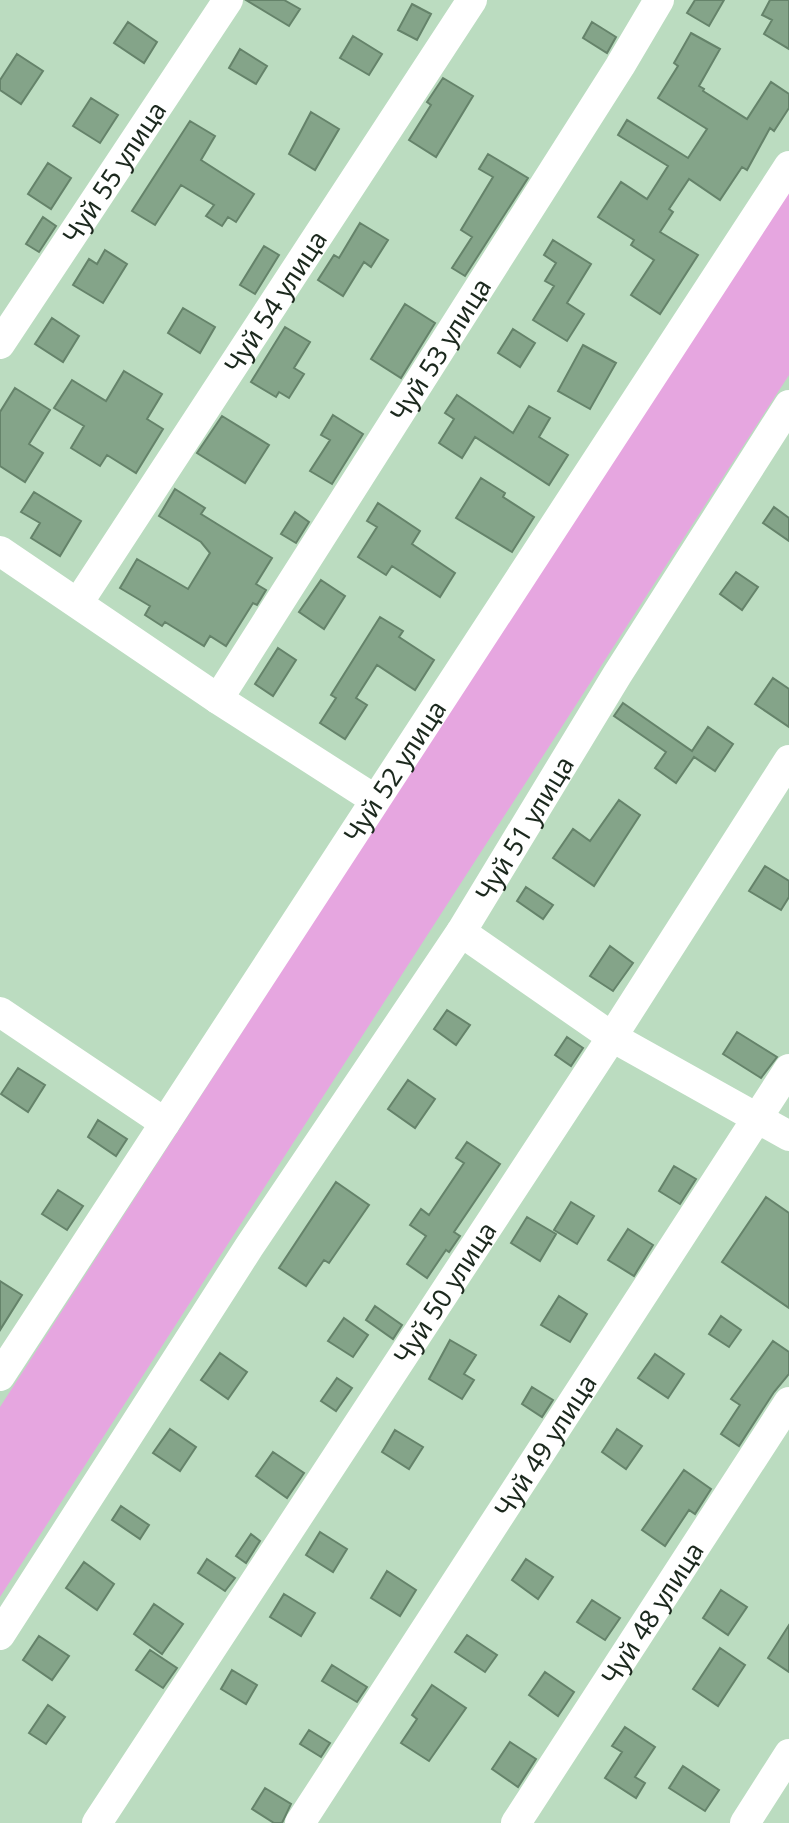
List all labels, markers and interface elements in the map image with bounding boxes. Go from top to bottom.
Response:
street label: Чуй 55 улица [54,94,174,251]
street label: Чуй 54 улица [215,223,335,380]
street label: Чуй 53 улица [381,271,499,428]
street label: Чуй 52 улица [335,693,454,850]
street label: Чуй 51 улица [466,749,582,908]
street label: Чуй 50 улица [384,1214,504,1371]
street label: Чуй 49 улица [485,1367,605,1524]
street label: Чуй 48 улица [592,1535,712,1692]

